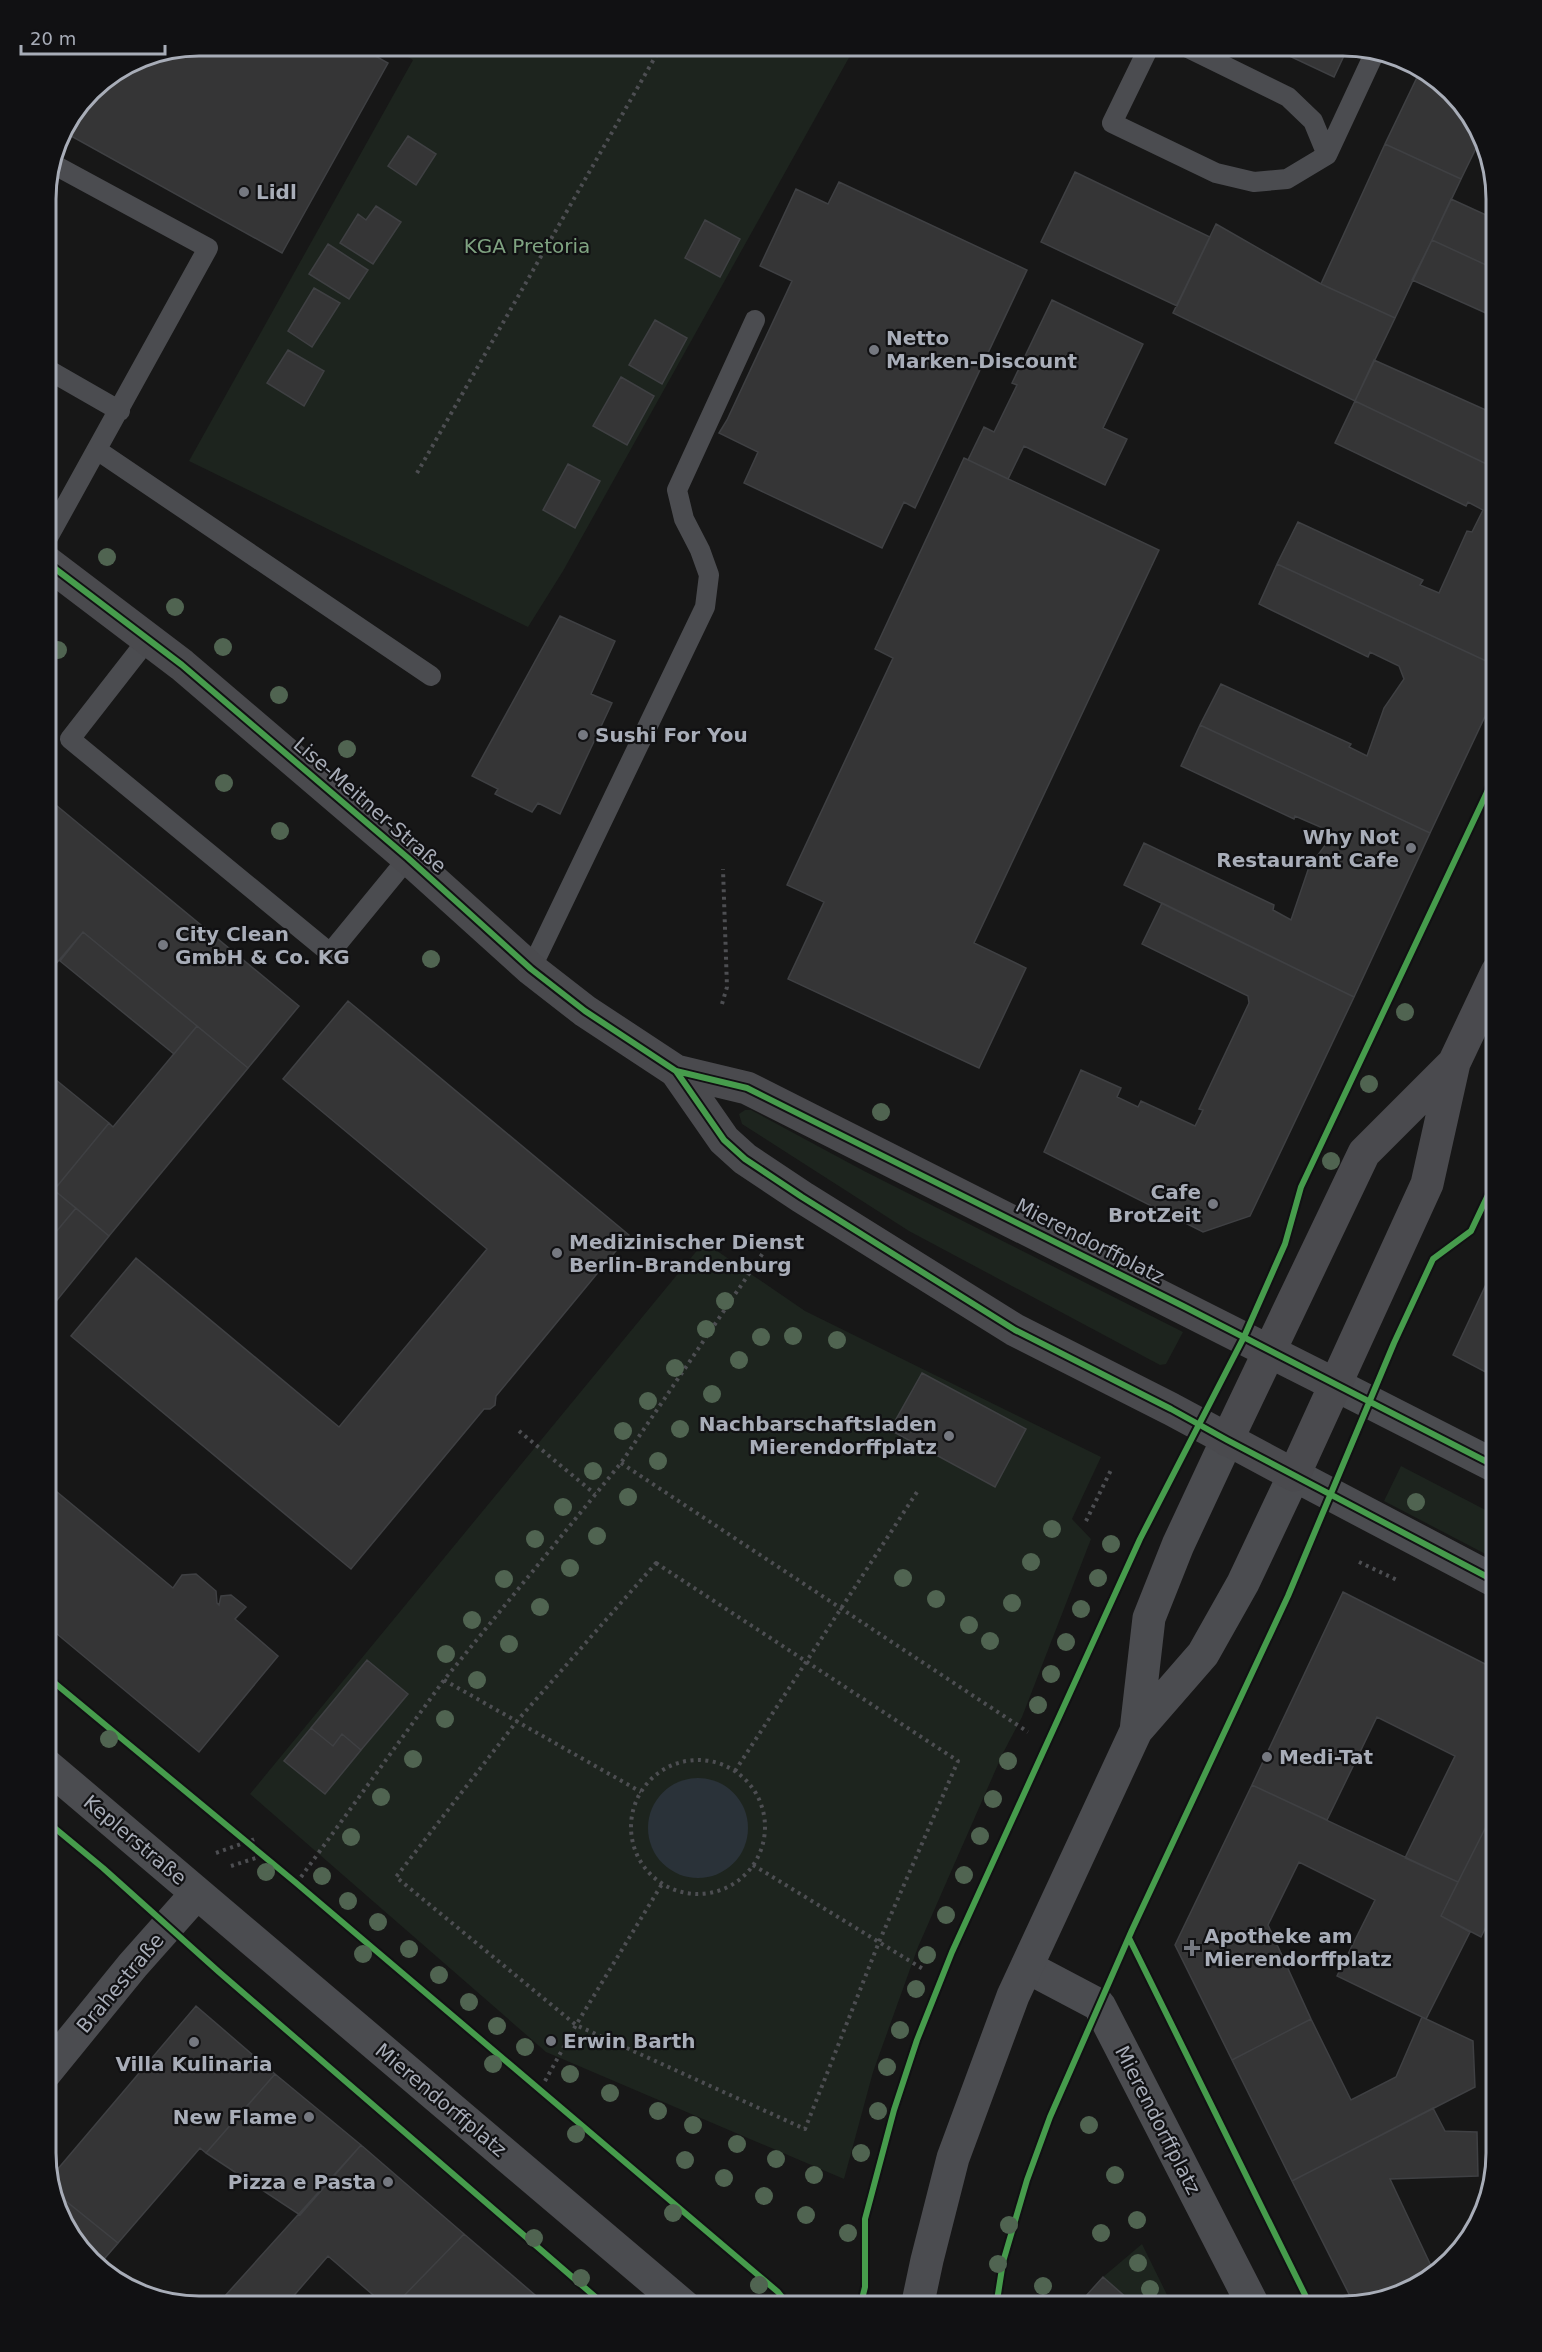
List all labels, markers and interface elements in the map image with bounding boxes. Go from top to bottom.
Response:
scale bar [21,18,165,56]
text: 20 m [30,28,76,49]
place label: Lidl [256,180,297,204]
marker: Lidl [237,185,251,199]
park label: KGA Pretoria [464,234,590,258]
place label: Netto Marken-Discount [886,326,1078,373]
marker: Netto Marken-Discount [867,343,881,357]
place label: Sushi For You [595,723,748,747]
marker: Sushi For You [576,728,590,742]
street label: Lise-Meitner-Straße [289,732,451,878]
place label: Why Not Restaurant Cafe [1216,825,1399,872]
marker: Why Not Restaurant Cafe [1404,841,1418,855]
place label: City Clean GmbH & Co. KG [175,922,350,969]
marker: City Clean GmbH & Co. KG [156,938,170,952]
place label: Cafe BrotZeit [1108,1180,1201,1227]
street label: Mierendorffplatz [1012,1193,1168,1289]
marker: Cafe BrotZeit [1206,1197,1220,1211]
place label: Medizinischer Dienst Berlin-Brandenburg [569,1230,805,1277]
marker: Medizinischer Dienst Berlin-Brandenburg [550,1246,564,1260]
place label: Nachbarschaftsladen Mierendorffplatz [699,1412,937,1459]
marker: Nachbarschaftsladen Mierendorffplatz [942,1429,956,1443]
place label: Medi-Tat [1279,1745,1374,1769]
marker: Medi-Tat [1260,1750,1274,1764]
street label: Keplerstraße [79,1790,191,1890]
place label: Apotheke am Mierendorffplatz [1204,1924,1392,1971]
street label: Brahestraße [71,1928,169,2038]
marker: Apotheke am Mierendorffplatz [1185,1941,1199,1955]
place label: Erwin Barth [563,2029,695,2053]
marker: Erwin Barth [544,2034,558,2048]
marker: Villa Kulinaria [187,2035,201,2049]
street label: Mierendorffplatz [371,2038,511,2162]
street label: Mierendorffplatz [1110,2042,1206,2198]
place label: Villa Kulinaria [115,2052,273,2076]
place label: New Flame [173,2105,297,2129]
marker: New Flame [302,2110,316,2124]
place label: Pizza e Pasta [228,2170,376,2194]
marker: Pizza e Pasta [381,2175,395,2189]

